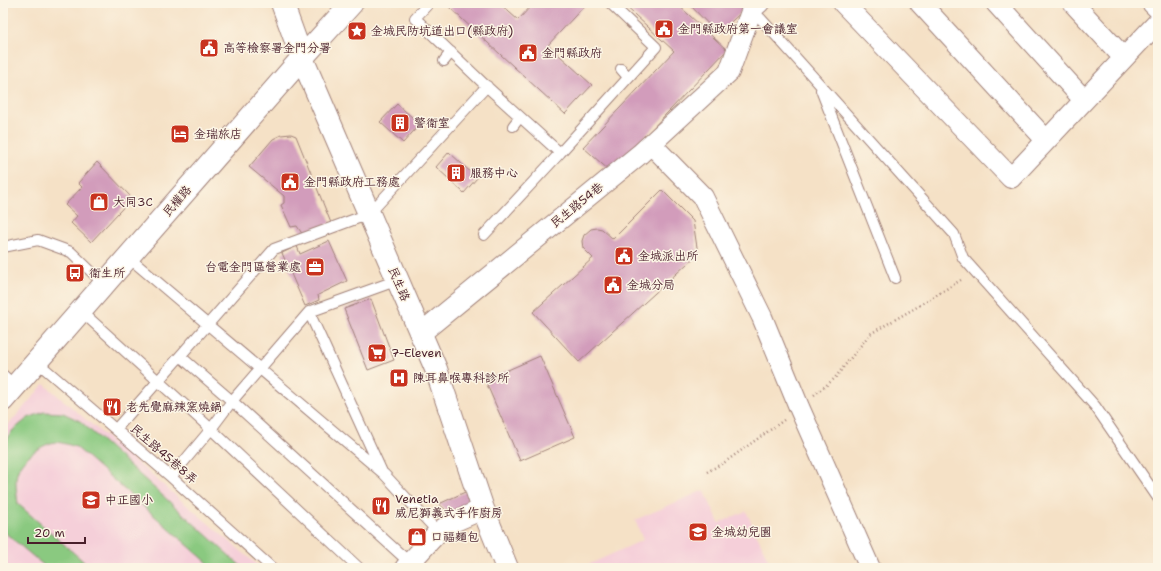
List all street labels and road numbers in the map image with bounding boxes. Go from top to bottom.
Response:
street label: 民生路54巷 [547,179,607,231]
street label: 民權路 [159,182,195,220]
street label: 民生路 [385,264,413,304]
street label: 民生路45巷8弄 [127,420,201,488]

